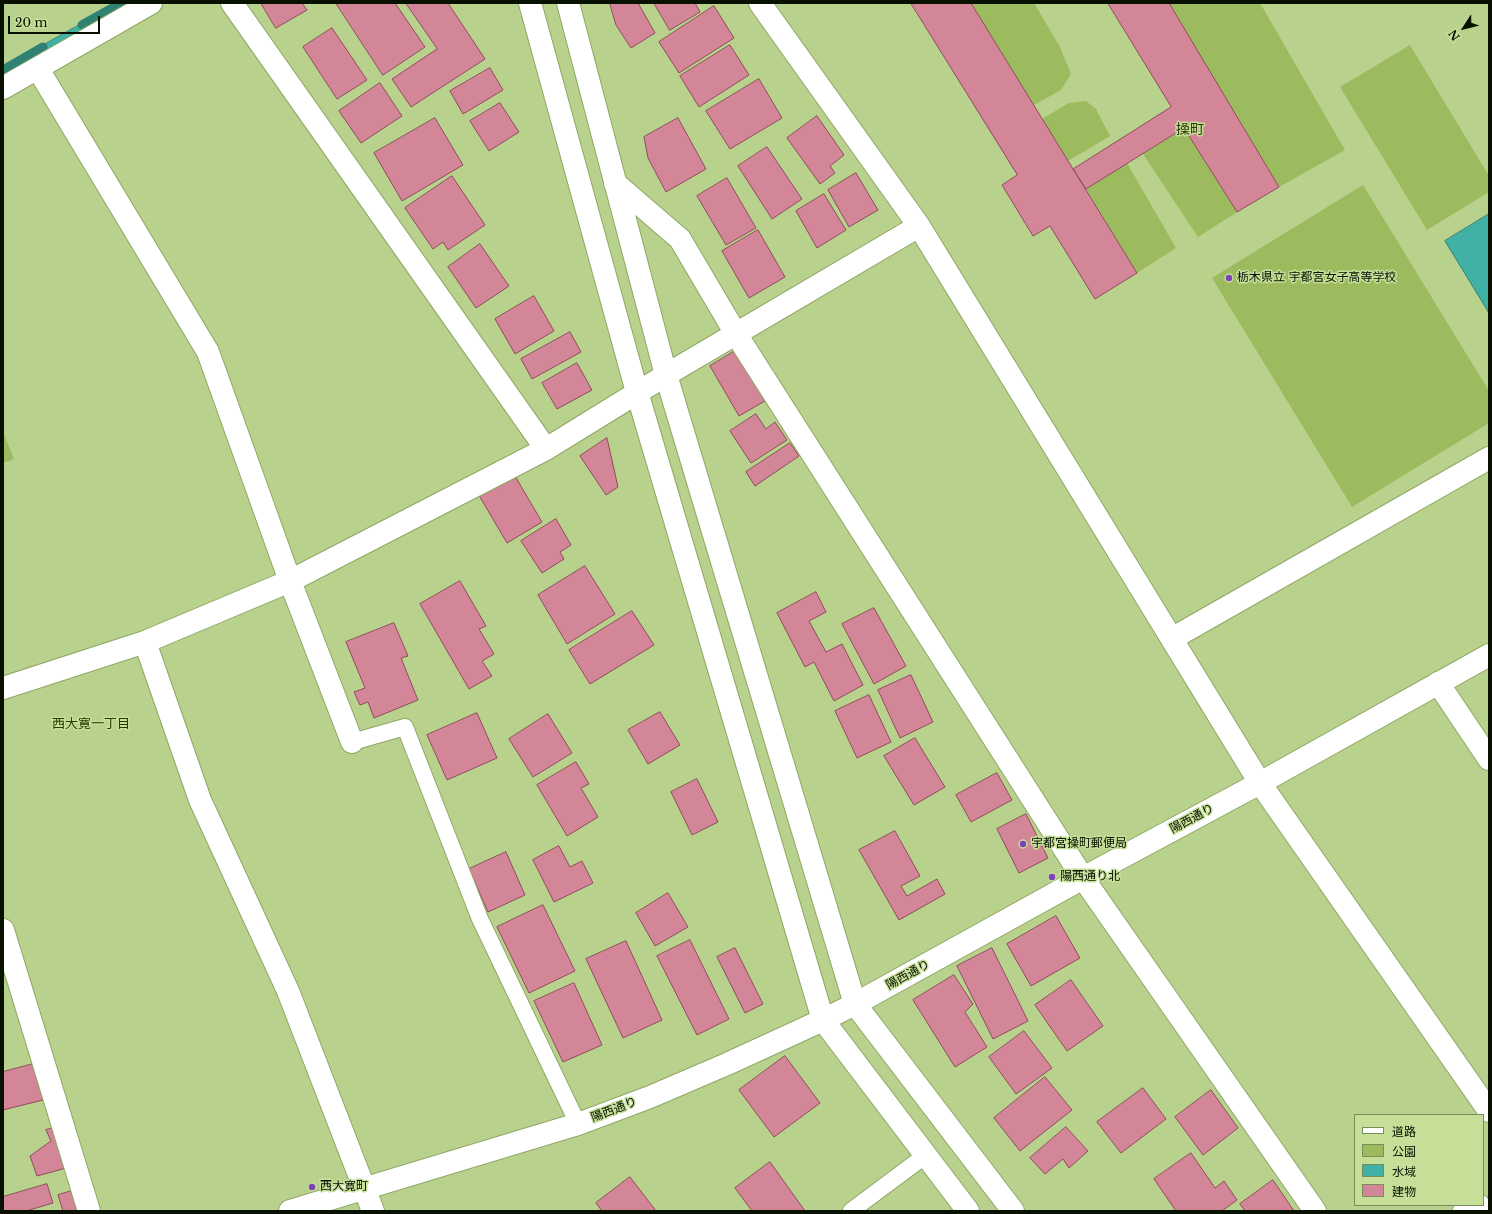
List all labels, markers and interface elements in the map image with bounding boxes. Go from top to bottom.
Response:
scale bar [10,8,102,34]
north arrow [1444,8,1484,48]
text: 20 m [15,15,47,30]
text: N [1446,27,1463,43]
district label: 操町 [1176,122,1204,138]
place label: 栃木県立 宇都宮女子高等学校 [1237,271,1396,285]
marker: 栃木県立 宇都宮女子高等学校 [1224,273,1234,283]
district label: 西大寛一丁目 [52,716,130,732]
street label: 陽西通り [1167,801,1217,837]
place label: 宇都宮操町郵便局 [1031,837,1127,851]
marker: 宇都宮操町郵便局 [1018,839,1028,849]
place label: 陽西通り北 [1060,870,1120,884]
marker: 陽西通り北 [1047,872,1057,882]
street label: 陽西通り [884,957,932,993]
street label: 陽西通り [589,1095,639,1125]
legend [1354,1114,1484,1206]
text: 道路 [1392,1124,1416,1139]
text: 公園 [1392,1144,1416,1159]
text: 水域 [1392,1164,1416,1179]
place label: 西大寛町 [320,1180,368,1194]
marker: 西大寛町 [307,1182,317,1192]
text: 建物 [1392,1184,1416,1199]

